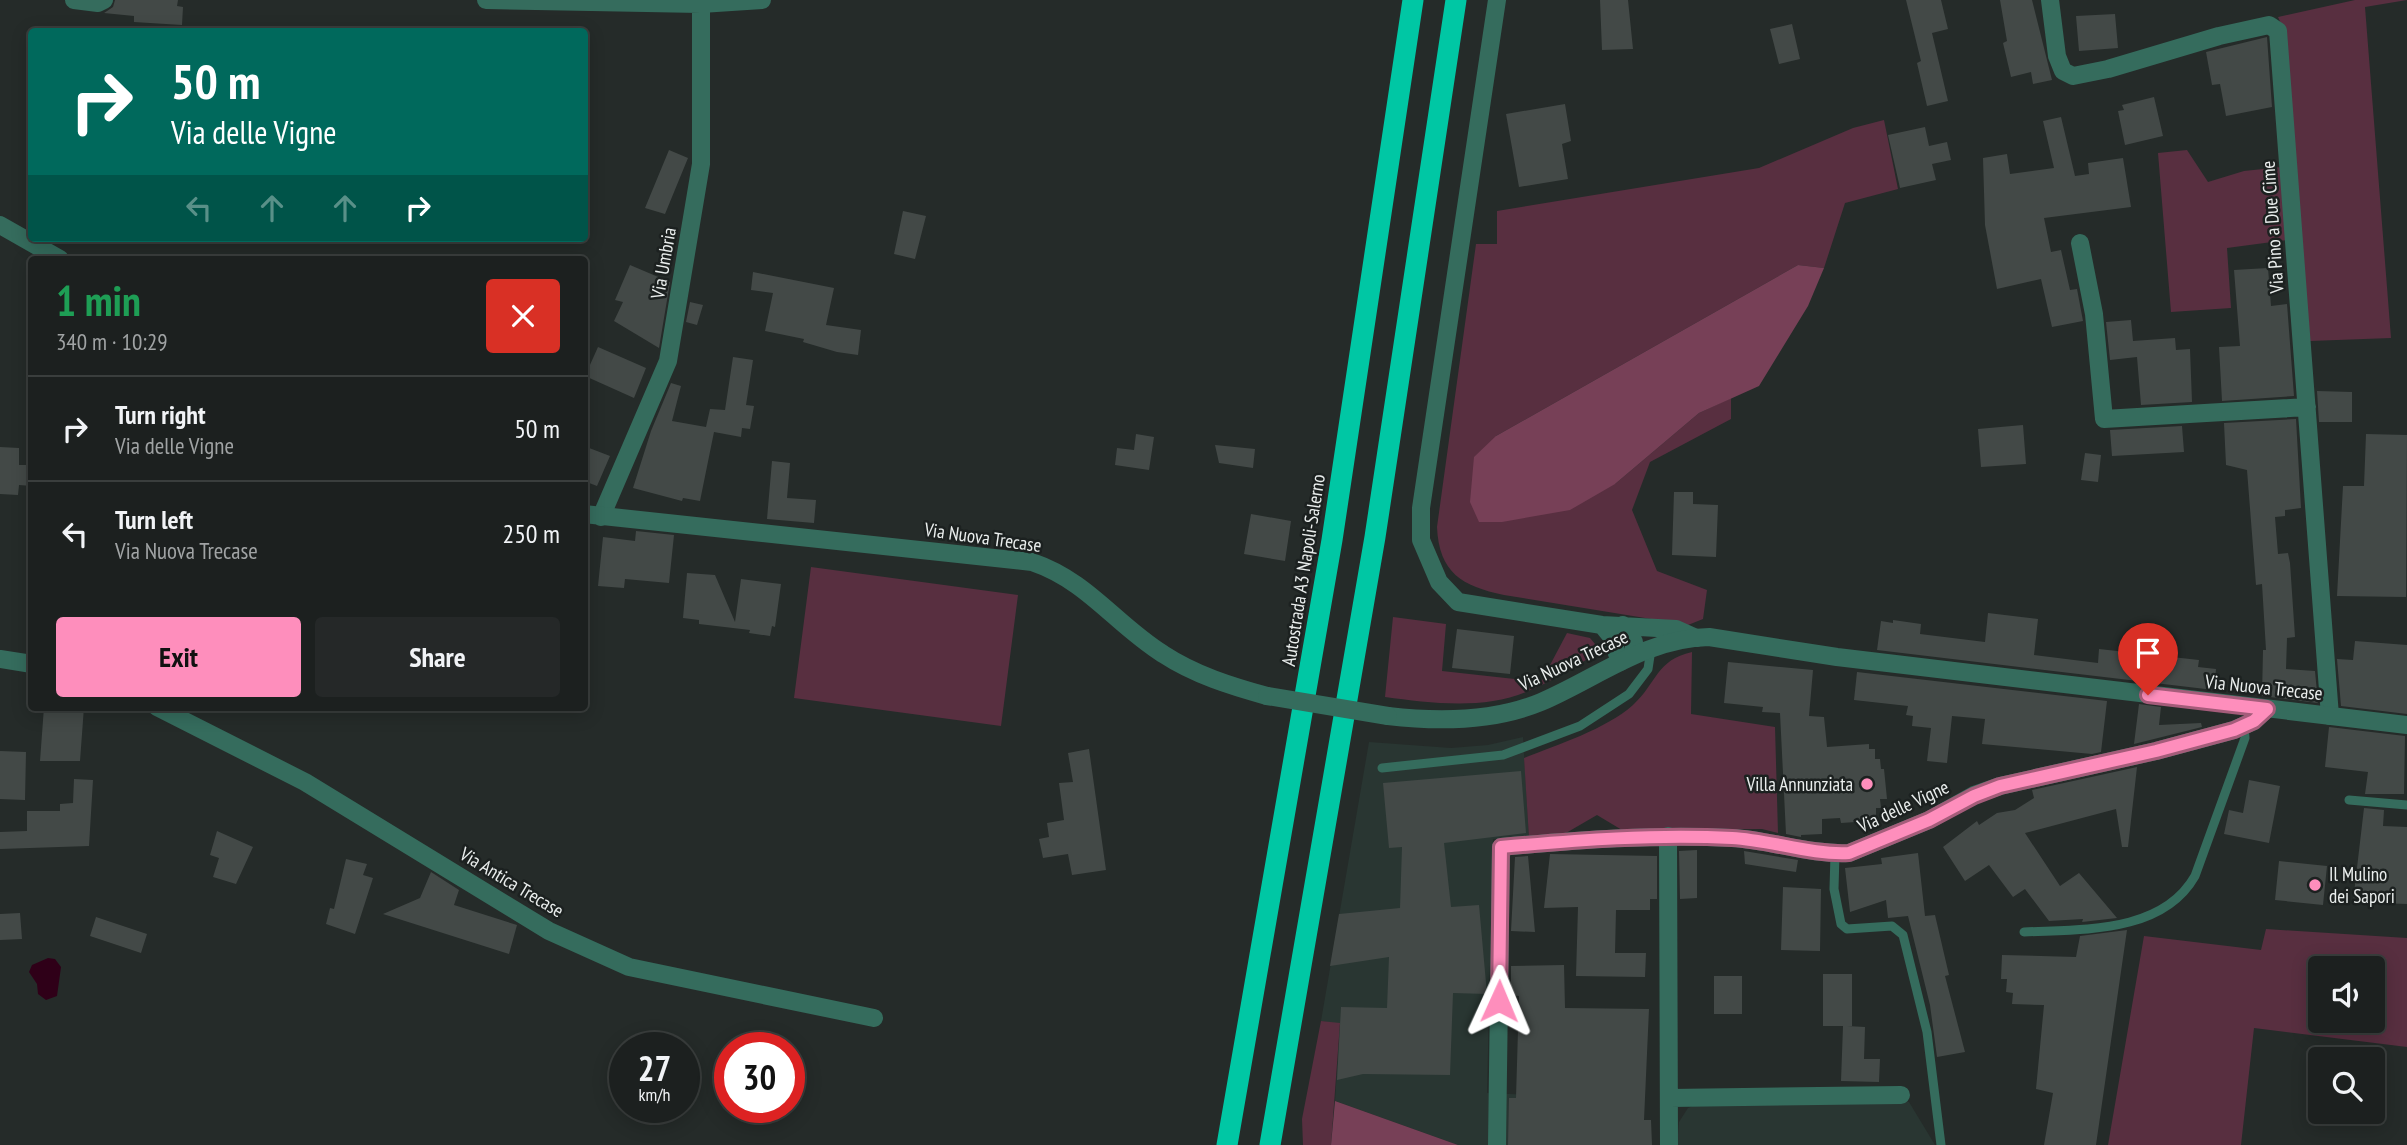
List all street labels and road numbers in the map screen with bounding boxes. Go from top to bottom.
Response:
street label: Via Pino a Due Cime [2255,160,2289,295]
street label: Via Umbria [645,225,681,302]
street label: Autostrada A3 Napoli-Salerno [1276,472,1330,668]
street label: Via Nuova Trecase [922,517,1043,557]
street label: Via Nuova Trecase [1514,624,1632,696]
street label: Via Nuova Trecase [2203,669,2324,705]
street label: Via delle Vigne [1853,774,1953,838]
street label: Via Antica Trecase [455,841,568,922]

